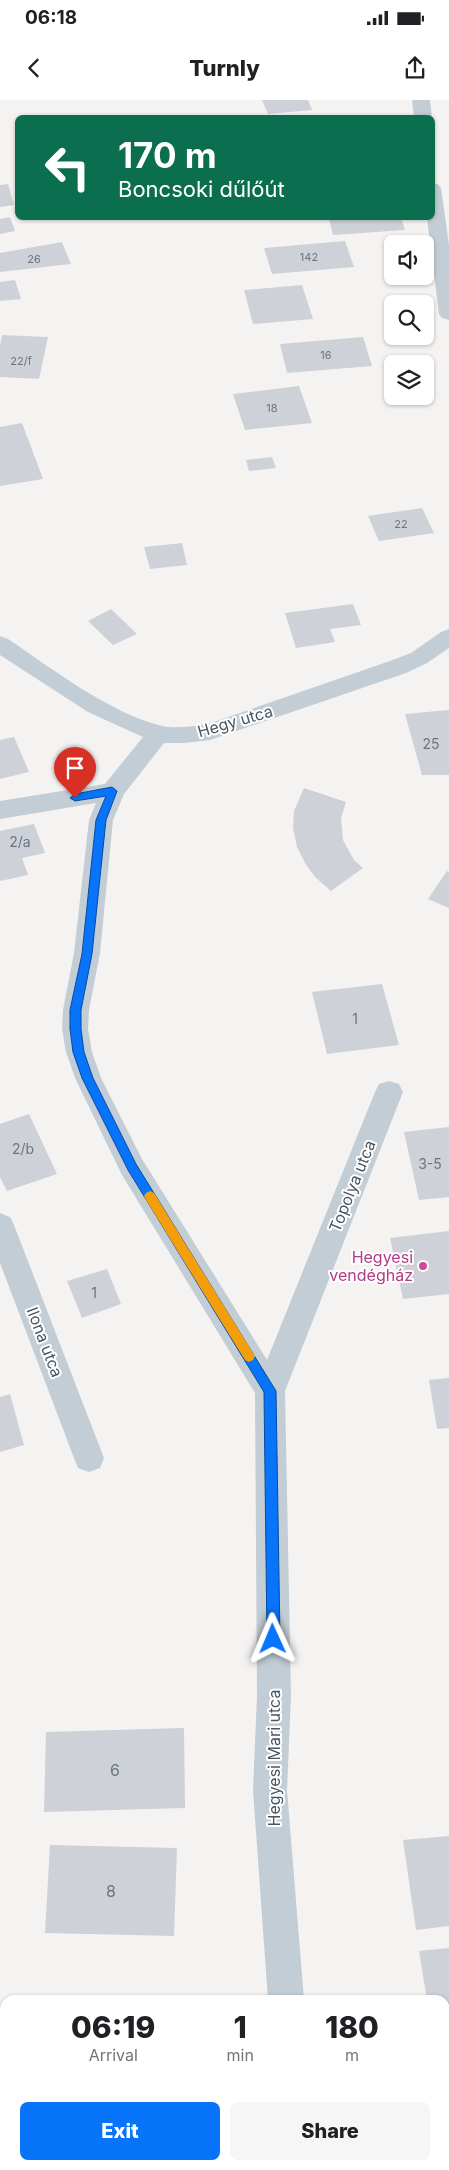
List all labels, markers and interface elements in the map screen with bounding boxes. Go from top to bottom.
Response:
text: 06:18 [25,6,77,29]
icon: back [20,54,48,82]
icon: share [401,54,429,82]
text: Turnly [189,55,260,81]
text: 170 m [118,134,217,176]
icon: left [35,135,100,200]
text: Boncsoki dűlőút [118,176,285,202]
map controls [384,235,434,405]
button: sound [384,235,434,285]
house number: 142 [300,250,318,264]
house number: 26 [27,252,41,266]
button: search [384,295,434,345]
house number: 16 [320,348,332,362]
house number: 22/f [10,354,32,368]
button: layers [384,355,434,405]
house number: 18 [266,401,278,415]
house number: 22 [394,517,408,531]
street label: Hegy utca [195,701,275,741]
house number: 25 [422,735,440,752]
pin [54,747,96,798]
icon: arrive [61,754,89,782]
house number: 2/a [9,833,31,850]
house number: 1 [352,1010,358,1027]
street label: Topolya utca [325,1137,379,1235]
house number: 2/b [12,1140,34,1157]
house number: 3-5 [418,1155,442,1172]
place label: Hegyesi vendégház [329,1247,413,1285]
marker: Hegyesi vendégház [417,1260,429,1272]
house number: 1 [91,1284,97,1301]
street label: Ilona utca [22,1304,68,1380]
position arrow [246,1612,298,1664]
street label: Hegyesi Mari utca [264,1690,284,1826]
house number: 6 [110,1760,120,1780]
house number: 8 [106,1881,116,1901]
text: 06:19 [71,2009,155,2045]
text: 1 [234,2009,247,2045]
text: 180 [325,2009,379,2045]
text: Arrival [89,2045,138,2065]
text: min [227,2045,254,2065]
text: m [345,2045,359,2065]
button: Exit [20,2102,220,2160]
button: Share [230,2102,430,2160]

